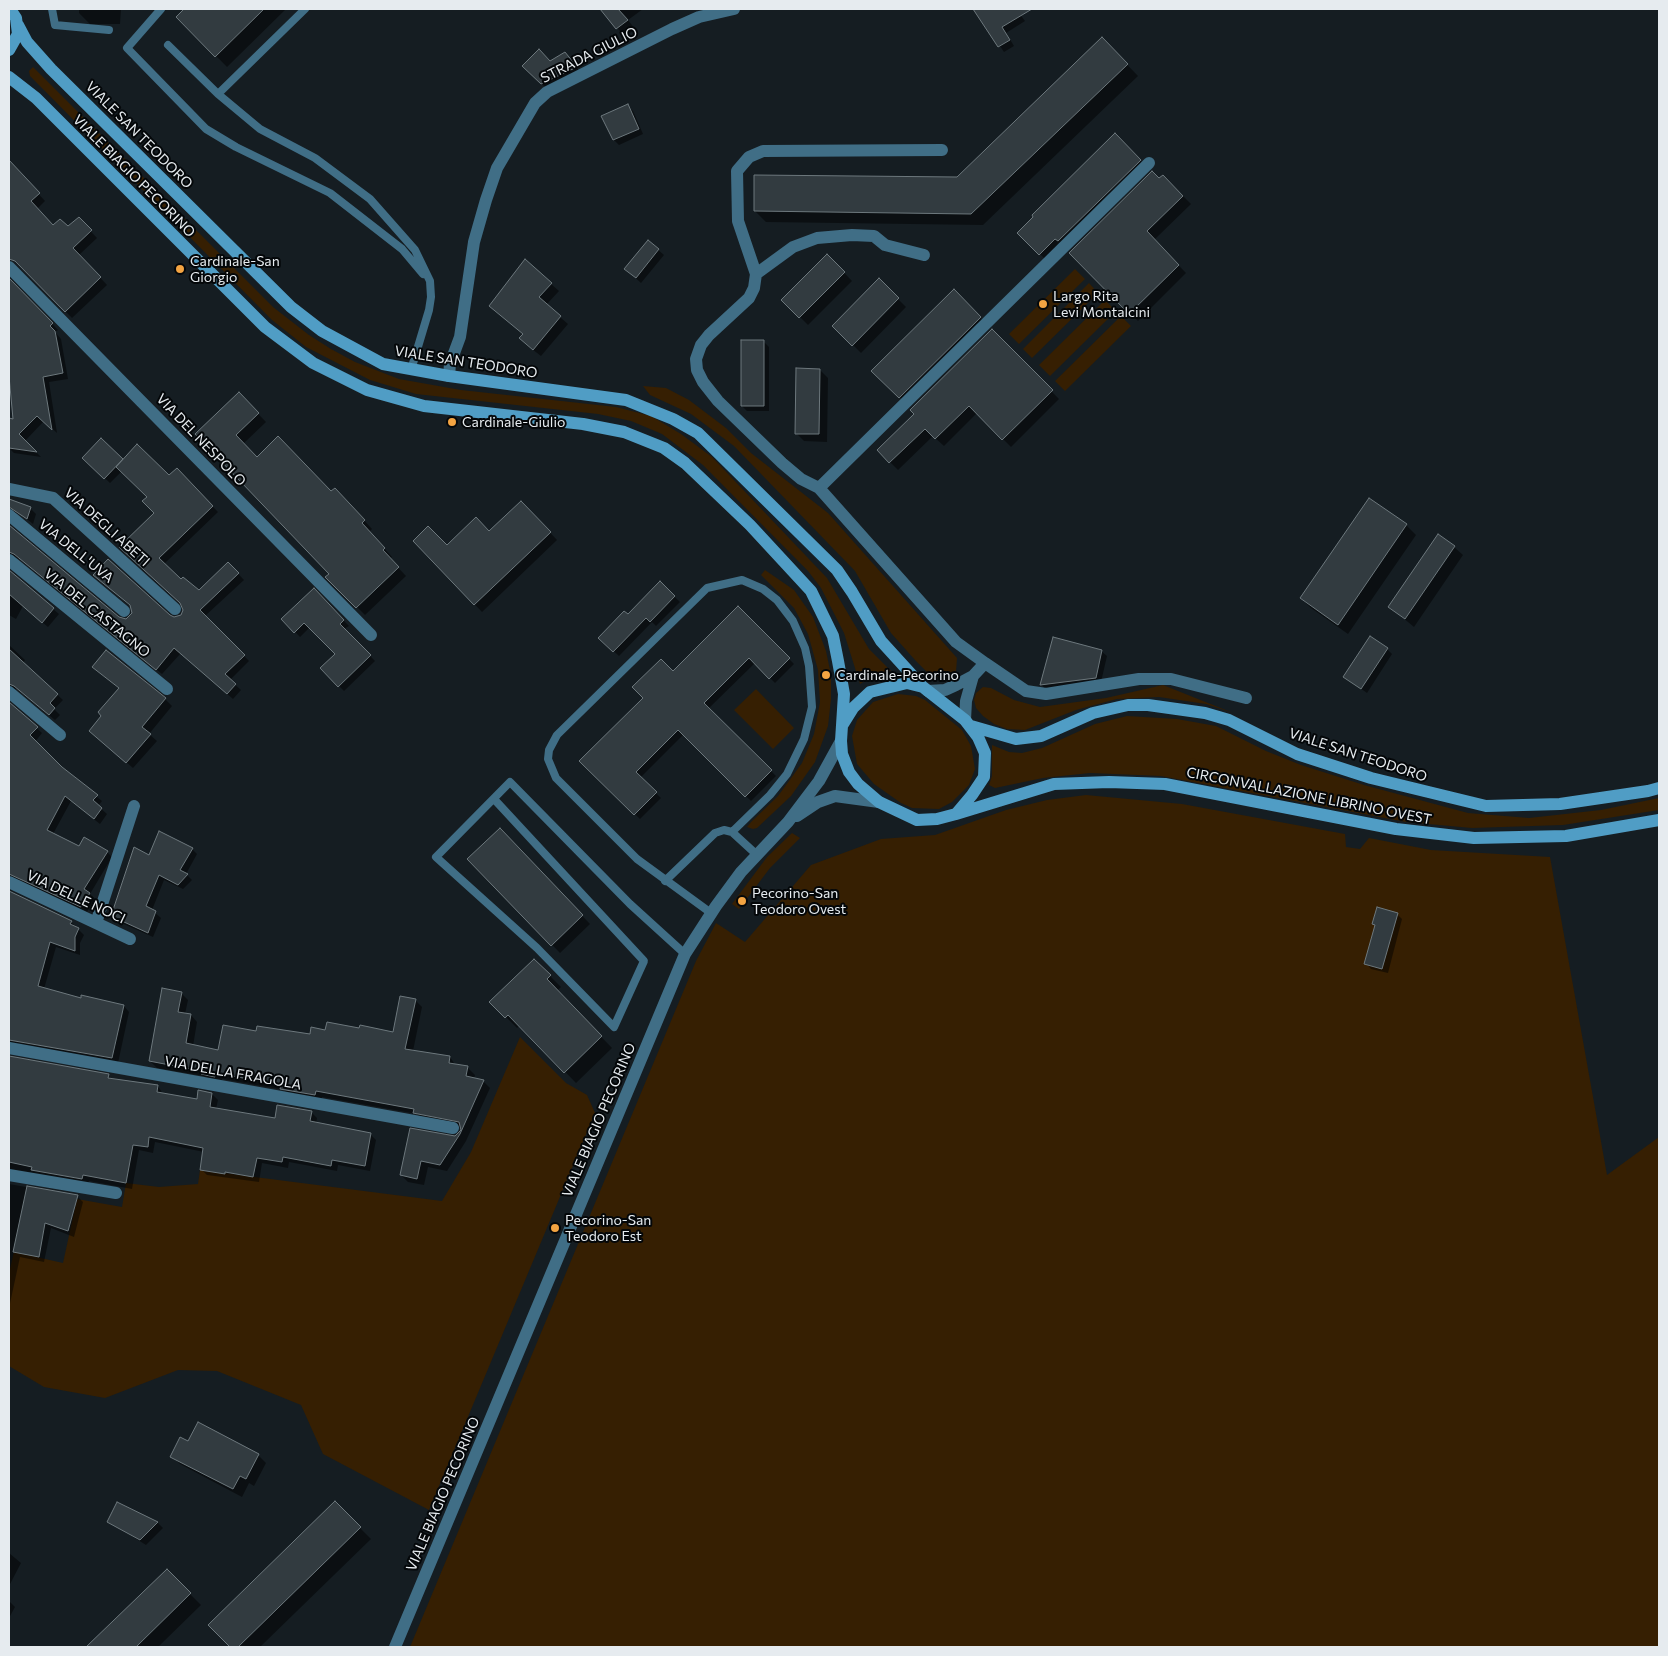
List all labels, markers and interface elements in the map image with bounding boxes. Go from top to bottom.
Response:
street label: STRADA GIULIO [538,23,640,87]
street label: VIALE SAN TEODORO [82,78,196,192]
street label: VIALE BIAGIO PECORINO [69,111,199,241]
place label: Cardinale-San Giorgio [190,253,280,286]
marker: Cardinale-San Giorgio [174,263,186,275]
place label: Largo Rita Levi Montalcini [1053,288,1150,321]
marker: Largo Rita Levi Montalcini [1037,298,1049,310]
street label: VIALE SAN TEODORO [393,342,539,382]
street label: VIA DEL NESPOLO [153,390,249,490]
place label: Cardinale-Giulio [462,414,565,430]
marker: Cardinale-Giulio [446,416,458,428]
street label: VIA DEGLI ABETI [61,484,153,570]
street label: VIA DELL'UVA [35,516,117,586]
street label: VIA DEL CASTAGNO [41,565,153,661]
place label: Cardinale-Pecorino [836,667,959,683]
marker: Cardinale-Pecorino [820,669,832,681]
street label: VIALE SAN TEODORO [1287,725,1429,785]
street label: CIRCONVALLAZIONE LIBRINO OVEST [1185,764,1433,828]
street label: VIA DELLE NOCI [24,867,128,927]
place label: Pecorino-San Teodoro Ovest [752,885,846,918]
marker: Pecorino-San Teodoro Ovest [736,895,748,907]
street label: VIALE BIAGIO PECORINO [559,1040,639,1200]
street label: VIA DELLA FRAGOLA [163,1053,303,1093]
place label: Pecorino-San Teodoro Est [565,1212,651,1244]
marker: Pecorino-San Teodoro Est [549,1222,561,1234]
street label: VIALE BIAGIO PECORINO [403,1414,483,1574]

